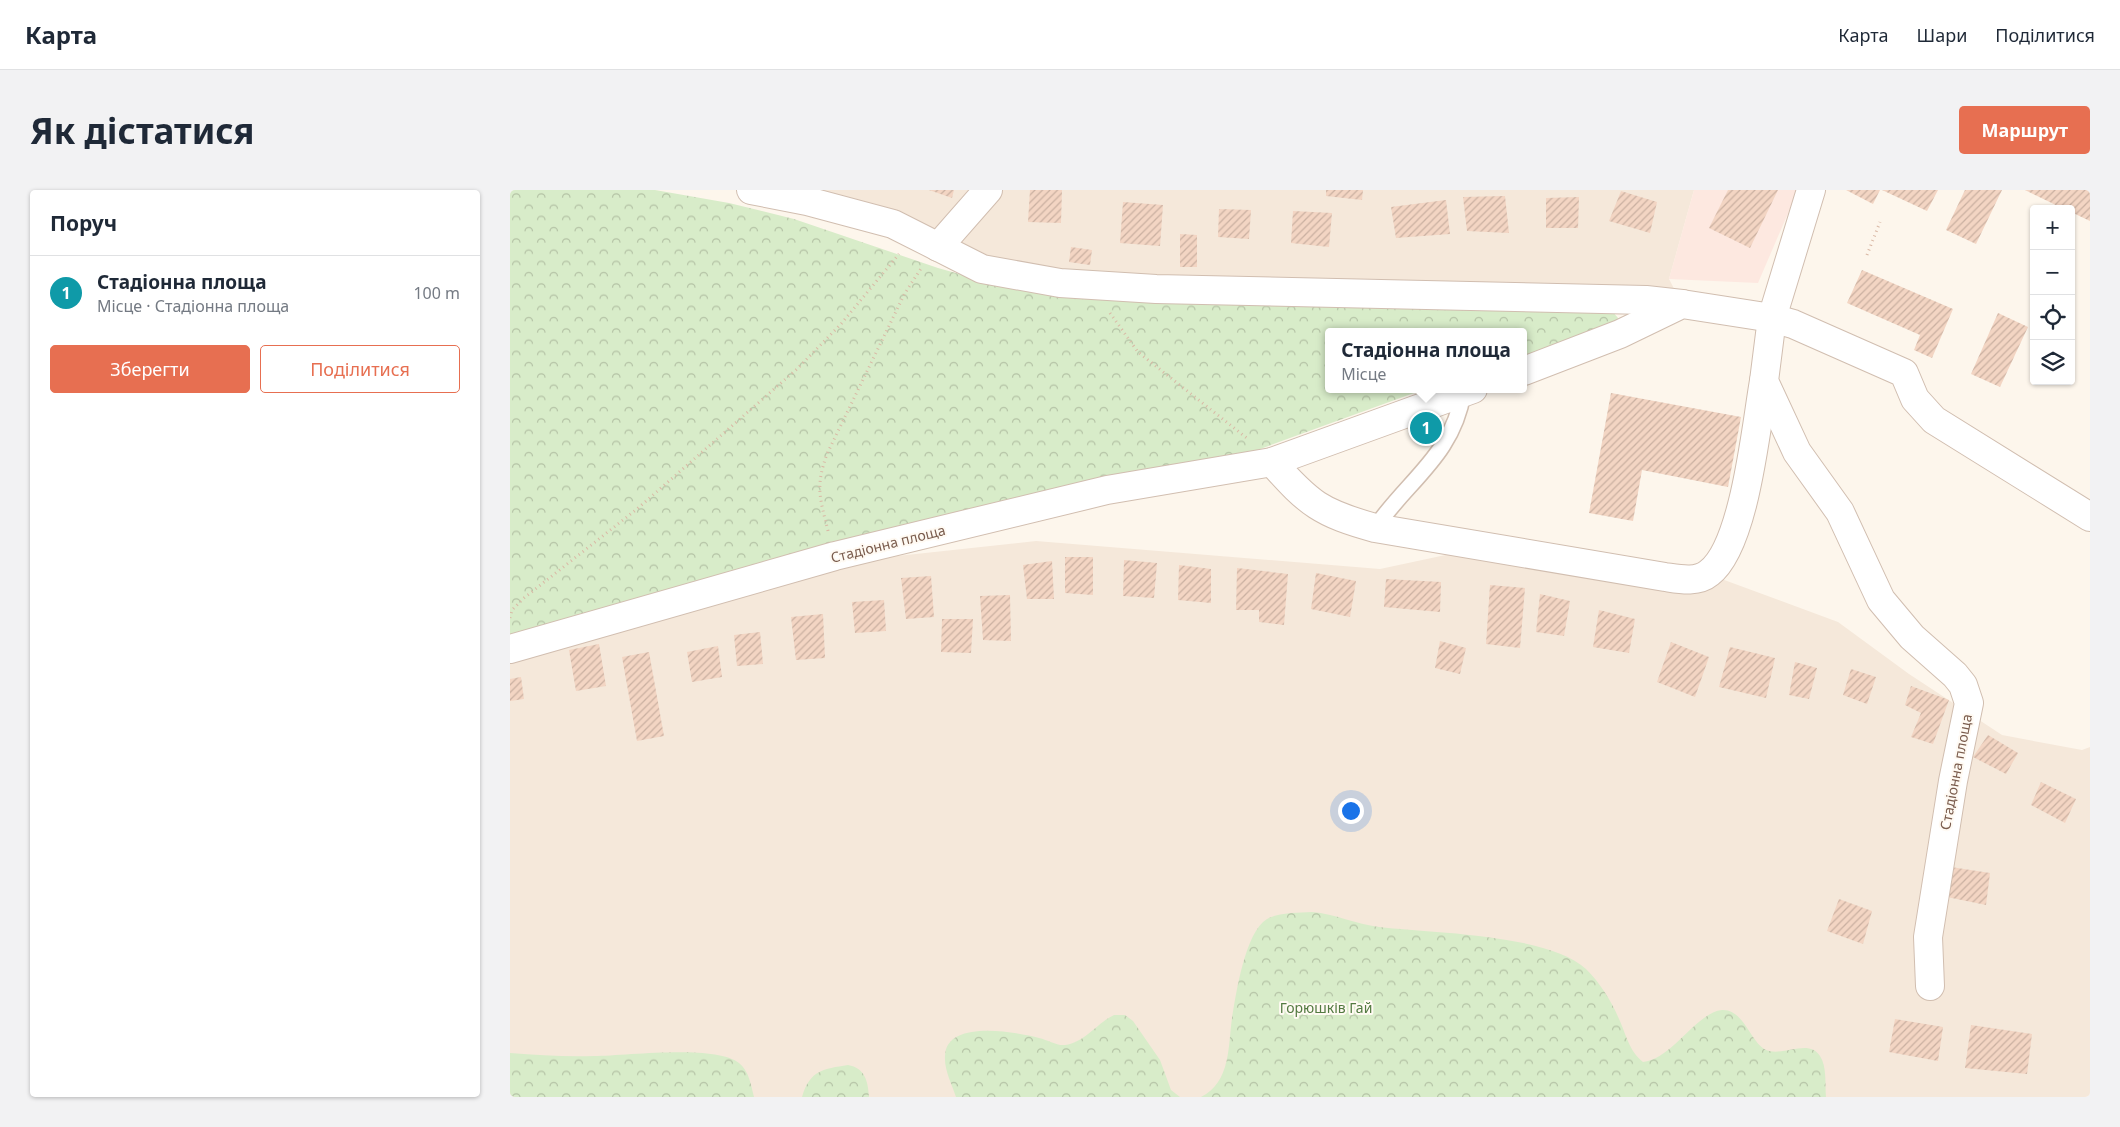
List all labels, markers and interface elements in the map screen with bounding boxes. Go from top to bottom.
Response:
text: Карта [25,18,97,51]
text: Карта [1838,23,1889,47]
text: Шари [1917,23,1967,47]
text: Поділитися [1995,23,2095,47]
button: Маршрут [1959,106,2090,154]
text: Як дістатися [30,107,255,154]
map controls [2030,205,2075,385]
button: + [2030,205,2075,250]
text: Поруч [50,209,117,237]
button: − [2030,250,2075,295]
text: Стадіонна площа [97,269,267,295]
text: 1 [61,282,71,304]
text: 100 m [413,282,460,304]
text: Місце · Стадіонна площа [97,295,289,317]
button: locate [2030,295,2075,340]
popup [1325,328,1527,393]
text: Стадіонна площа [1341,337,1511,363]
button: layers [2030,340,2075,385]
button: Зберегти [50,345,250,393]
button: Поділитися [260,345,460,393]
text: Місце [1341,363,1386,385]
pin: 1 [1410,409,1442,447]
street label: Стадіонна площа [829,520,947,567]
street label: Стадіонна площа [1935,712,1976,831]
your location [1338,798,1364,824]
park label: Горюшків Гай [1280,998,1372,1017]

